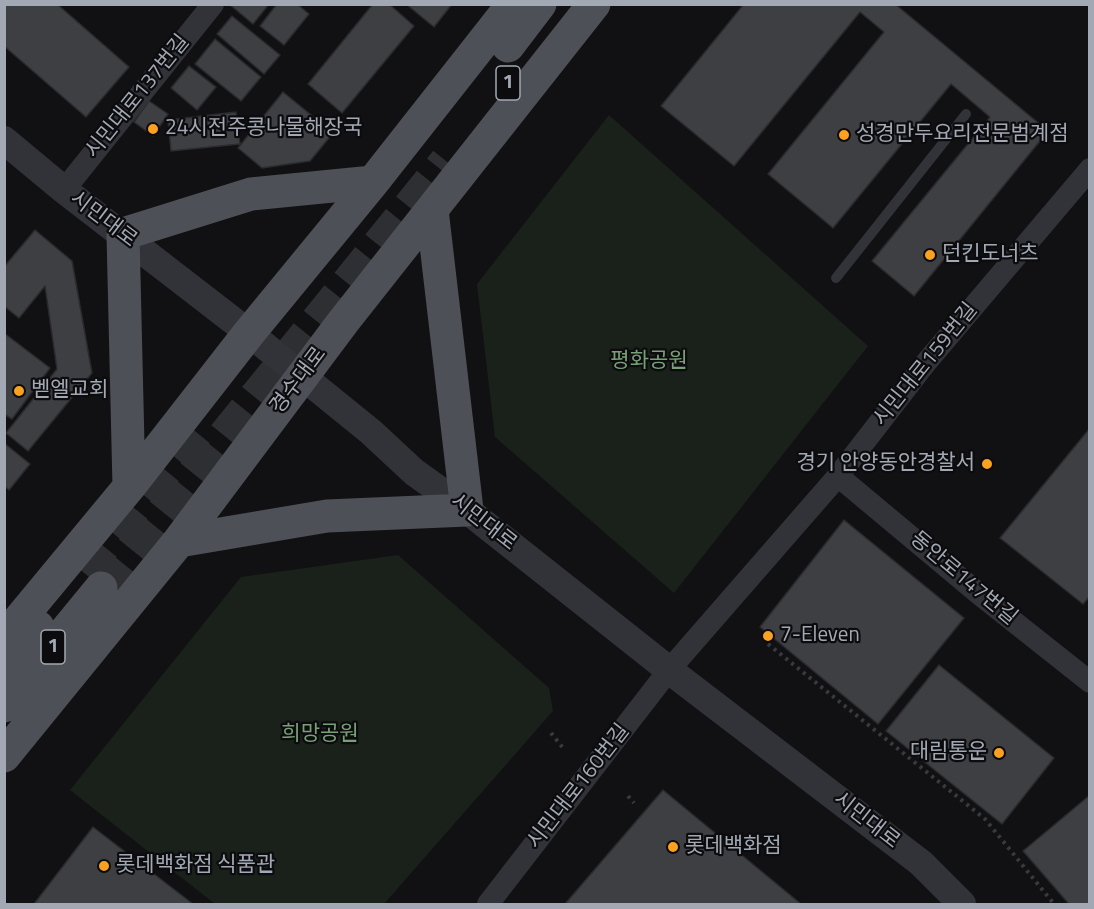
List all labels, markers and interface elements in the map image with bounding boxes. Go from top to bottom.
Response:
street label: 시민대로137번길 [81,30,195,164]
road number: 1 [496,66,520,100]
place label: 24시전주콩나물해장국 [165,116,362,142]
marker: 24시전주콩나물해장국 [146,122,160,136]
place label: 성경만두요리전문범계점 [856,122,1069,148]
marker: 성경만두요리전문범계점 [837,128,851,142]
street label: 시민대로 [65,187,141,253]
place label: 던킨도너츠 [942,242,1039,268]
marker: 던킨도너츠 [923,248,937,262]
street label: 시민대로159번길 [869,298,983,432]
street label: 경수대로 [266,343,332,419]
park label: 평화공원 [610,349,688,375]
place label: 벧엘교회 [31,378,108,404]
marker: 벧엘교회 [12,384,26,398]
place label: 경기 안양동안경찰서 [797,451,975,477]
marker: 경기 안양동안경찰서 [980,457,994,471]
street label: 시민대로 [445,489,521,557]
street label: 동안로147번길 [904,527,1022,631]
place label: 7-Eleven [780,623,860,649]
marker: 7-Eleven [761,629,775,643]
road number: 1 [41,630,65,664]
street label: 시민대로160번길 [523,720,635,854]
park label: 희망공원 [281,722,359,748]
place label: 대림통운 [910,740,987,766]
marker: 대림통운 [992,746,1006,760]
street label: 시민대로 [828,787,904,855]
place label: 롯데백화점 [685,834,782,860]
marker: 롯데백화점 [666,840,680,854]
place label: 롯데백화점 식품관 [116,853,275,879]
marker: 롯데백화점 식품관 [97,859,111,873]

